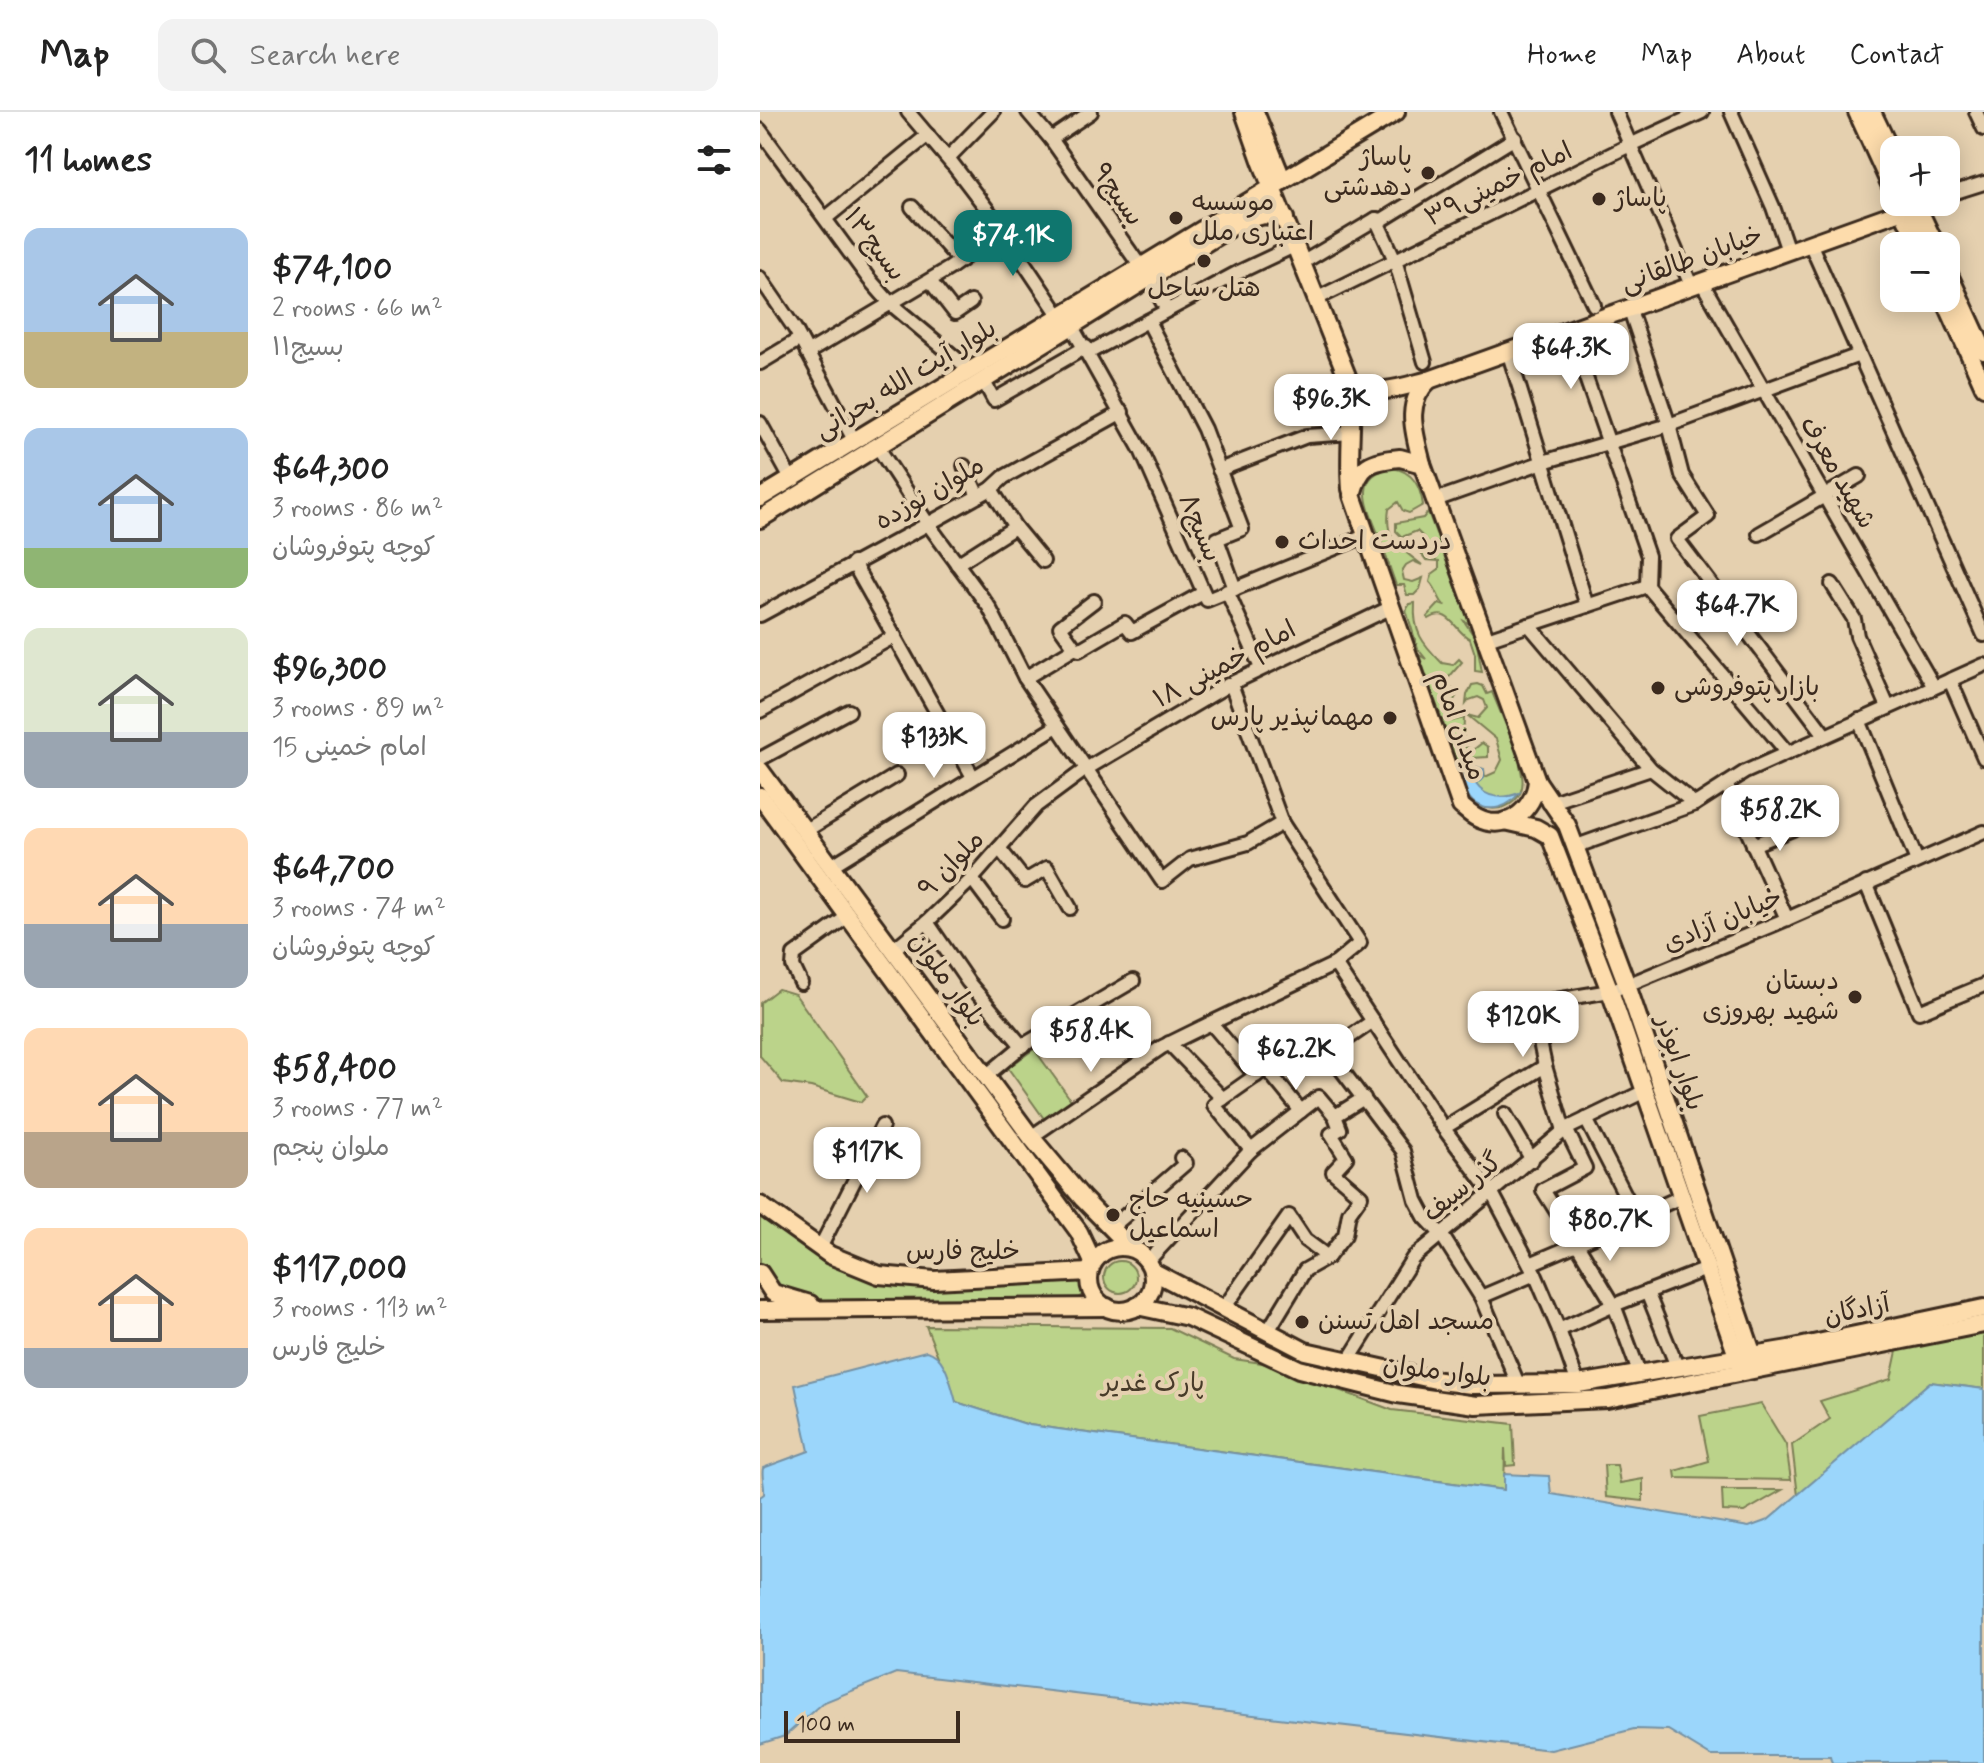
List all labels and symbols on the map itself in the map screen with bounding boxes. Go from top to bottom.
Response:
street label: امام خمینی۳۹ [1420,135,1579,236]
place label: پاساژ دهدشتی [1323,141,1412,205]
street label: بسیج۹ [1083,157,1151,233]
marker: پاساژ دهدشتی [1419,164,1437,182]
place label: پاساژ [1613,182,1667,216]
place label: موسسه اعتباری ملل [1192,186,1314,250]
marker: پاساژ [1590,190,1608,208]
street label: بسیج۱۳ [835,201,913,289]
marker: موسسه اعتباری ملل [1167,209,1185,227]
pin: $74.1K [948,210,1078,278]
street label: خیابان طالقانی [1616,219,1768,301]
marker: هتل ساحل [1195,252,1213,270]
place label: هتل ساحل [1147,272,1261,306]
street label: بلوار آیت الله بحرانی [809,312,1003,448]
pin: $64.3K [1506,323,1636,391]
pin: $96.3K [1266,374,1396,442]
street label: شهید معرف [1791,411,1883,535]
street label: ملوان نوزده [869,449,991,539]
street label: بسیج۸ [1169,489,1229,567]
place label: دردست احداث [1298,525,1452,559]
marker: دردست احداث [1273,533,1291,551]
pin: $64.7K [1672,580,1802,648]
street label: امام خمینی ۱۸ [1148,613,1303,718]
street label: میدان امام [1422,667,1493,786]
place label: بازار پتوفروشی [1674,671,1820,705]
marker: بازار پتوفروشی [1649,679,1667,697]
place label: مهمانپذیر پارس [1210,701,1374,735]
marker: مهمانپذیر پارس [1381,709,1399,727]
pin: $133K [878,712,990,780]
pin: $58.2K [1715,785,1845,853]
street label: ملوان ۹ [911,824,993,906]
street label: خیابان آزادی [1658,881,1788,961]
street label: بلوار ملوان [900,926,992,1034]
place label: دبستان شهید بهروزی [1702,965,1839,1029]
marker: دبستان شهید بهروزی [1846,988,1864,1006]
pin: $120K [1467,991,1579,1059]
pin: $58.4K [1026,1006,1156,1074]
street label: بلوار ابوذر [1646,1009,1711,1115]
pin: $62.2K [1231,1024,1361,1092]
pin: $117K [811,1127,923,1195]
street label: گذر سیف [1416,1146,1510,1230]
place label: حسینیه حاج اسماعیل [1129,1183,1253,1247]
pin: $80.7K [1545,1195,1675,1263]
marker: حسینیه حاج اسماعیل [1104,1206,1122,1224]
street label: خلیج فارس [906,1235,1020,1269]
street label: آزادگان [1821,1287,1895,1335]
place label: مسجد اهل تسنن [1318,1305,1494,1339]
marker: مسجد اهل تسنن [1293,1313,1311,1331]
street label: بلوار ملوان [1381,1348,1493,1396]
park label: پارک غدیر [1099,1367,1205,1401]
scale bar [784,1707,960,1743]

